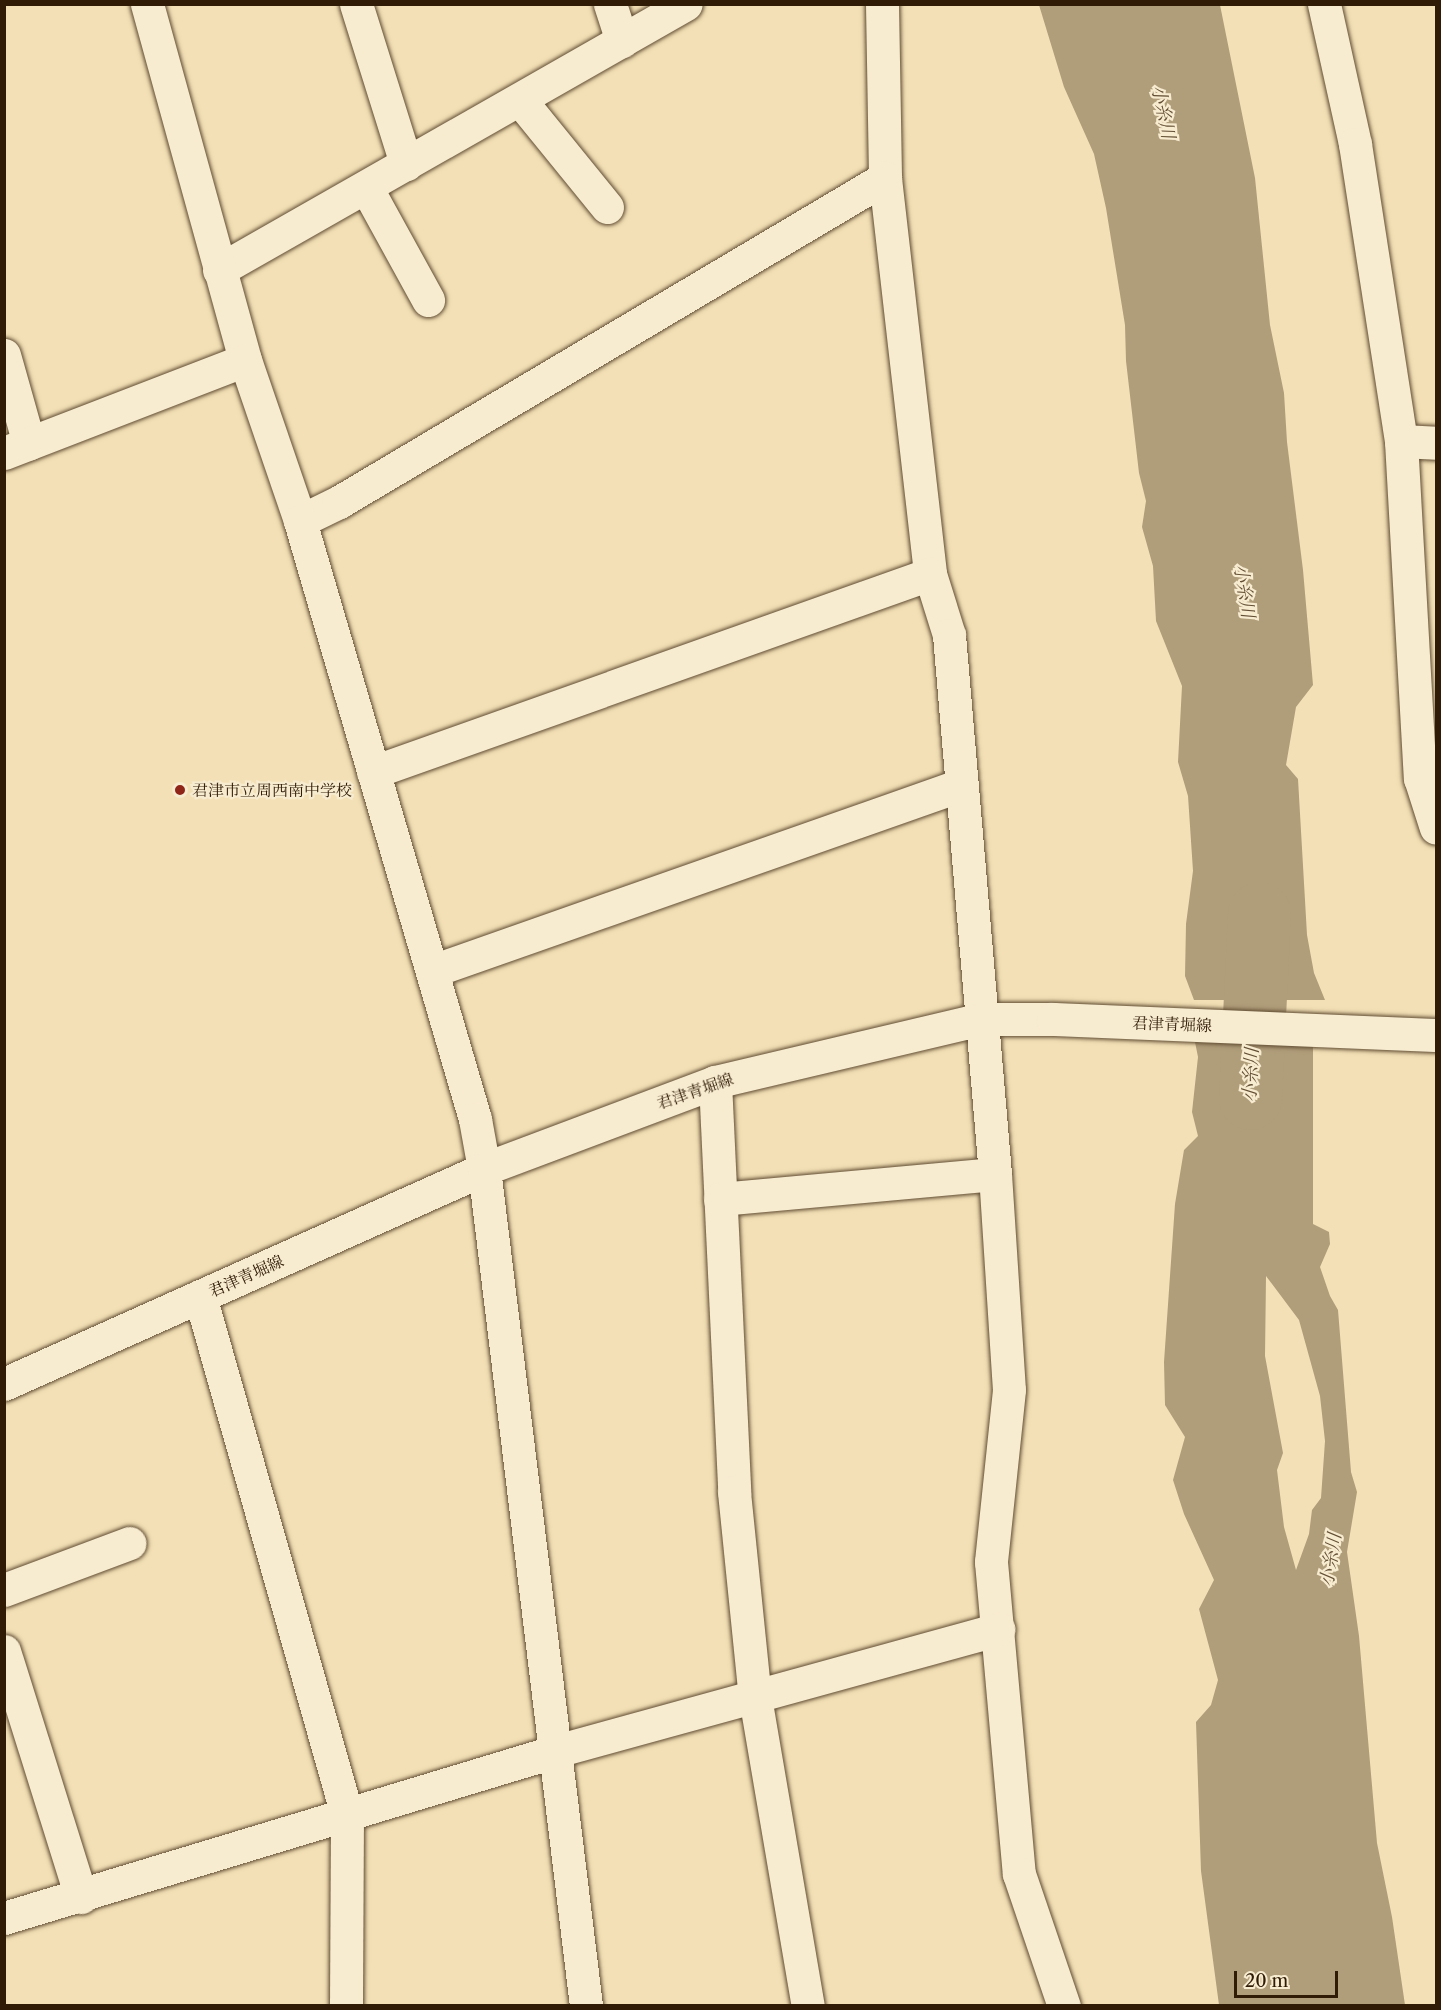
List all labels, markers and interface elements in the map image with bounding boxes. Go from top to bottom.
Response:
water label: 小糸川 [1147,83,1179,141]
water label: 小糸川 [1229,563,1259,619]
place label: 君津市立周西南中学校 [192,780,352,800]
marker: 君津市立周西南中学校 [173,783,187,797]
street label: 君津青堀線 [1132,1013,1212,1035]
water label: 小糸川 [1239,1047,1263,1103]
street label: 君津青堀線 [654,1069,736,1113]
street label: 君津青堀線 [206,1251,286,1301]
water label: 小糸川 [1316,1532,1346,1588]
scale bar [1237,1959,1340,1997]
text: 20 m [1245,1970,1288,1992]

